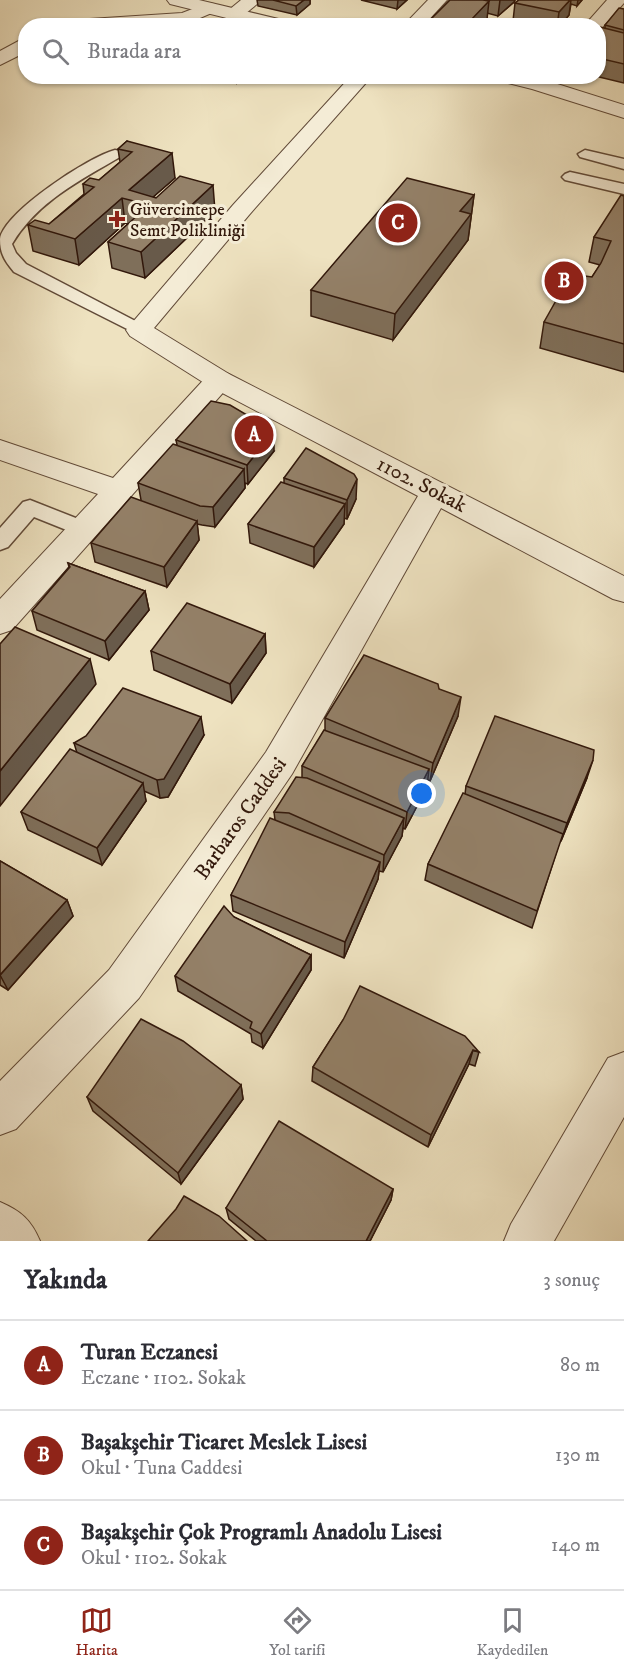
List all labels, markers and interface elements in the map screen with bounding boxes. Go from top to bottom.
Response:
search box [18,18,606,84]
icon: search [39,35,72,68]
text: Burada ara [87,38,181,65]
place label: Güvercintepe Semt Polikliniği [130,199,245,242]
pin: C [378,200,418,246]
marker: Güvercintepe Semt Polikliniği [108,210,126,228]
pin: B [544,258,584,304]
pin: A [234,412,274,458]
street label: 1102. Sokak [372,451,471,519]
street label: Barbaros Caddesi [189,752,293,885]
your location [407,779,436,808]
text: Yakında [24,1264,107,1297]
text: 3 sonuç [543,1268,600,1293]
text: Turan Eczanesi [81,1339,218,1366]
text: A [37,1353,50,1378]
text: 80 m [560,1353,600,1378]
text: Eczane · 1102. Sokak [81,1366,246,1391]
text: Başakşehir Ticaret Meslek Lisesi [81,1429,367,1456]
text: B [37,1443,50,1468]
text: 130 m [555,1443,600,1468]
text: Okul · Tuna Caddesi [81,1456,242,1481]
text: Başakşehir Çok Programlı Anadolu Lisesi [81,1519,442,1546]
text: C [37,1533,50,1558]
text: 140 m [551,1533,600,1558]
text: Okul · 1102. Sokak [81,1546,227,1571]
tab: Harita [76,1604,118,1660]
tab: Yol tarifi [269,1604,325,1660]
tab: Kaydedilen [476,1604,548,1660]

